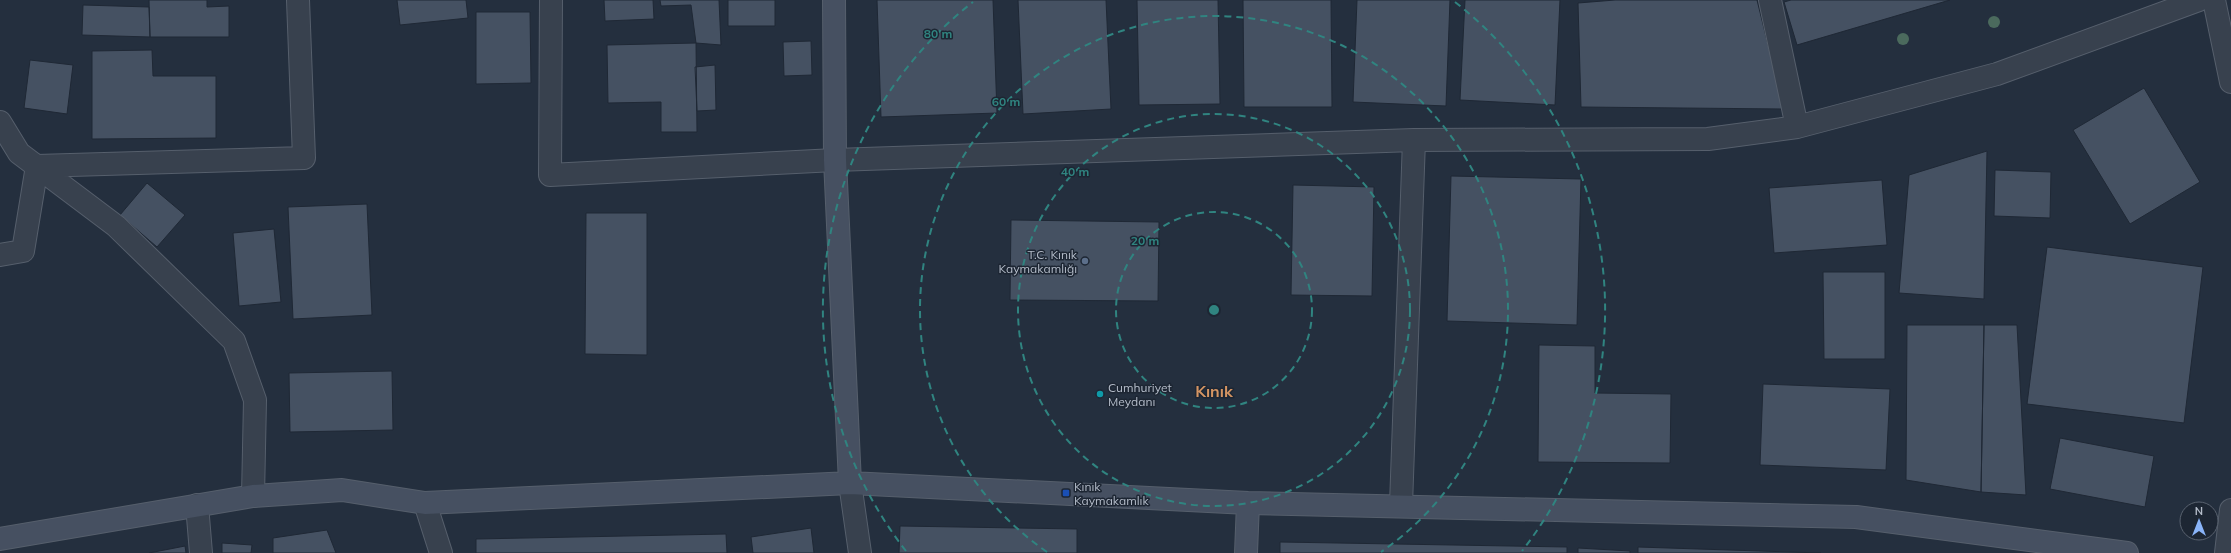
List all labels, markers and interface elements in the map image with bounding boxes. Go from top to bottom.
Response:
text: 80 m [924,26,952,41]
text: 60 m [992,94,1020,109]
text: 40 m [1061,164,1089,179]
text: 20 m [1131,233,1159,248]
place label: T.C. Kınık Kaymakamlığı [998,247,1078,276]
marker: T.C. Kınık Kaymakamlığı [1080,256,1090,266]
centre of rings [1207,303,1221,317]
place label: Cumhuriyet Meydanı [1108,380,1172,409]
district label: Kınık [1195,381,1234,401]
marker: Cumhuriyet Meydanı [1095,389,1105,399]
place label: Kınık Kaymakamlık [1074,479,1149,508]
marker: Kınık Kaymakamlık [1061,488,1071,498]
north arrow [2179,501,2219,541]
text: N [2195,504,2203,518]

